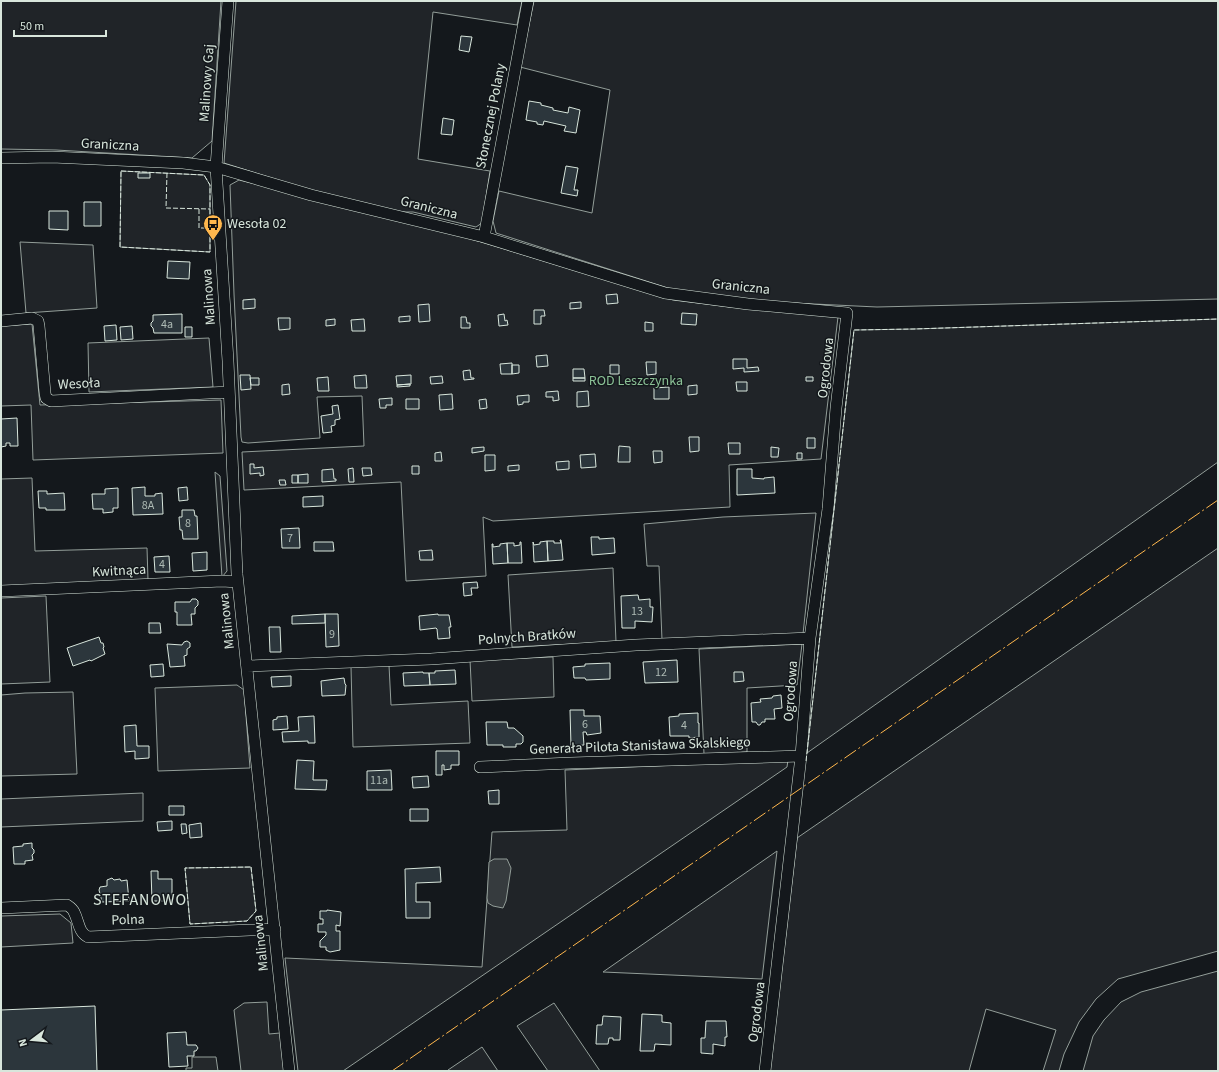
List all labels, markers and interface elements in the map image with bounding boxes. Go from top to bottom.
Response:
scale bar [14,12,106,38]
text: 50 m [20,18,44,35]
street label: Malinowy Gaj [194,43,220,123]
street label: Słonecznej Polany [471,61,511,170]
street label: Graniczna [80,133,140,157]
street label: Graniczna [398,191,460,225]
bus stop icon: Wesoła 02 [202,213,224,241]
place label: Wesoła 02 [227,214,286,234]
street label: Malinowa [197,268,221,326]
street label: Graniczna [711,274,771,300]
house number: 4a [161,316,173,333]
street label: Ogrodowa [813,337,839,399]
park label: ROD Leszczynka [589,371,683,391]
street label: Wesoła [57,373,101,395]
house number: 8A [142,497,155,514]
house number: 8 [185,515,191,532]
house number: 7 [287,530,293,547]
house number: 4 [159,556,165,573]
street label: Kwitnąca [91,560,147,582]
street label: Malinowa [214,592,240,650]
house number: 13 [631,603,643,620]
street label: Polnych Bratków [477,624,577,650]
house number: 9 [329,626,335,643]
street label: Ogrodowa [779,660,803,722]
house number: 12 [655,664,667,681]
house number: 6 [582,716,588,733]
house number: 4 [681,717,687,734]
street label: Generała Pilota Stanisława Skalskiego [529,732,751,760]
house number: 11a [370,772,388,789]
district label: STEFANOWO [93,889,187,911]
street label: Polna [111,909,145,931]
street label: Malinowa [248,914,274,972]
street label: Ogrodowa [743,981,771,1043]
north arrow [12,1020,52,1060]
text: N [15,1037,31,1048]

